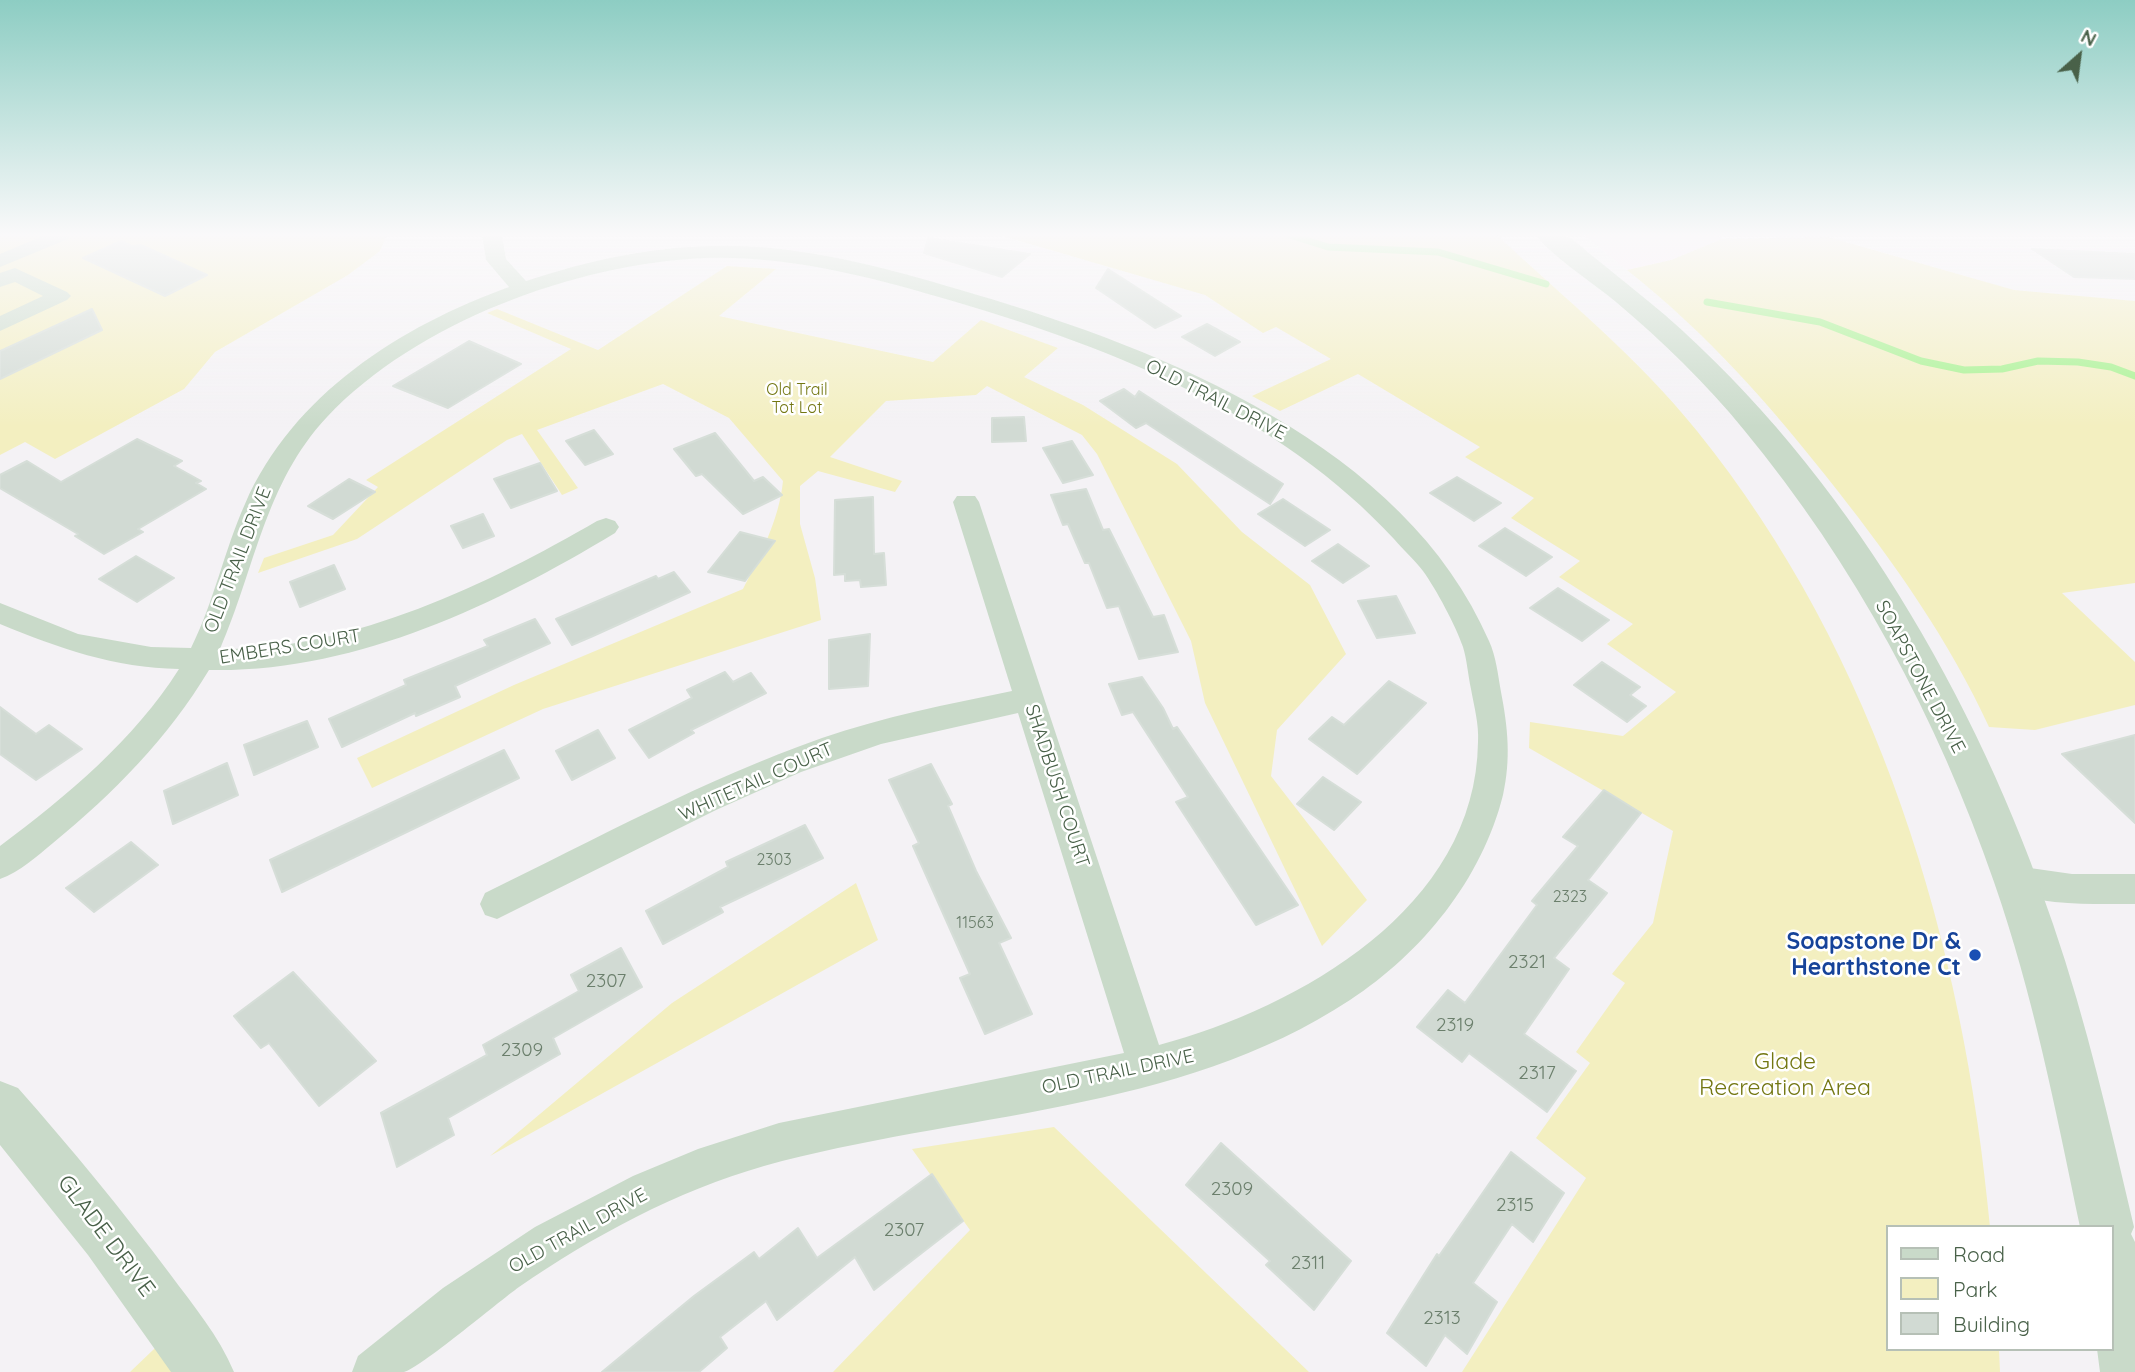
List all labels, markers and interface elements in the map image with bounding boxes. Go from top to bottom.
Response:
north arrow [2044,21,2114,91]
text: N [2077,24,2101,51]
street label: OLD TRAIL DRIVE [1142,355,1290,445]
park label: Old Trail Tot Lot [766,380,828,418]
street label: OLD TRAIL DRIVE [200,484,276,636]
street label: SOAPSTONE DRIVE [1870,597,1970,757]
street label: EMBERS COURT [218,625,362,669]
street label: SHADBUSH COURT [1020,702,1094,870]
street label: WHITETAIL COURT [675,738,837,826]
house number: 2303 [756,850,792,870]
house number: 2323 [1553,887,1587,907]
house number: 11563 [956,913,994,933]
place label: Soapstone Dr & Hearthstone Ct [1786,928,1961,982]
marker: Soapstone Dr & Hearthstone Ct [1967,947,1983,963]
house number: 2321 [1508,951,1546,973]
house number: 2307 [586,970,626,992]
house number: 2319 [1436,1014,1474,1036]
house number: 2309 [501,1039,543,1061]
street label: OLD TRAIL DRIVE [1040,1045,1196,1099]
park label: Glade Recreation Area [1699,1048,1871,1102]
house number: 2317 [1518,1062,1556,1084]
street label: GLADE DRIVE [51,1170,161,1302]
house number: 2309 [1211,1178,1253,1200]
street label: OLD TRAIL DRIVE [505,1184,651,1278]
house number: 2315 [1496,1194,1534,1216]
house number: 2307 [884,1219,924,1241]
legend [1886,1225,2114,1351]
text: Road [1953,1241,2005,1267]
house number: 2311 [1291,1252,1325,1274]
text: Park [1953,1276,1997,1302]
house number: 2313 [1423,1307,1461,1329]
text: Building [1953,1311,2030,1337]

